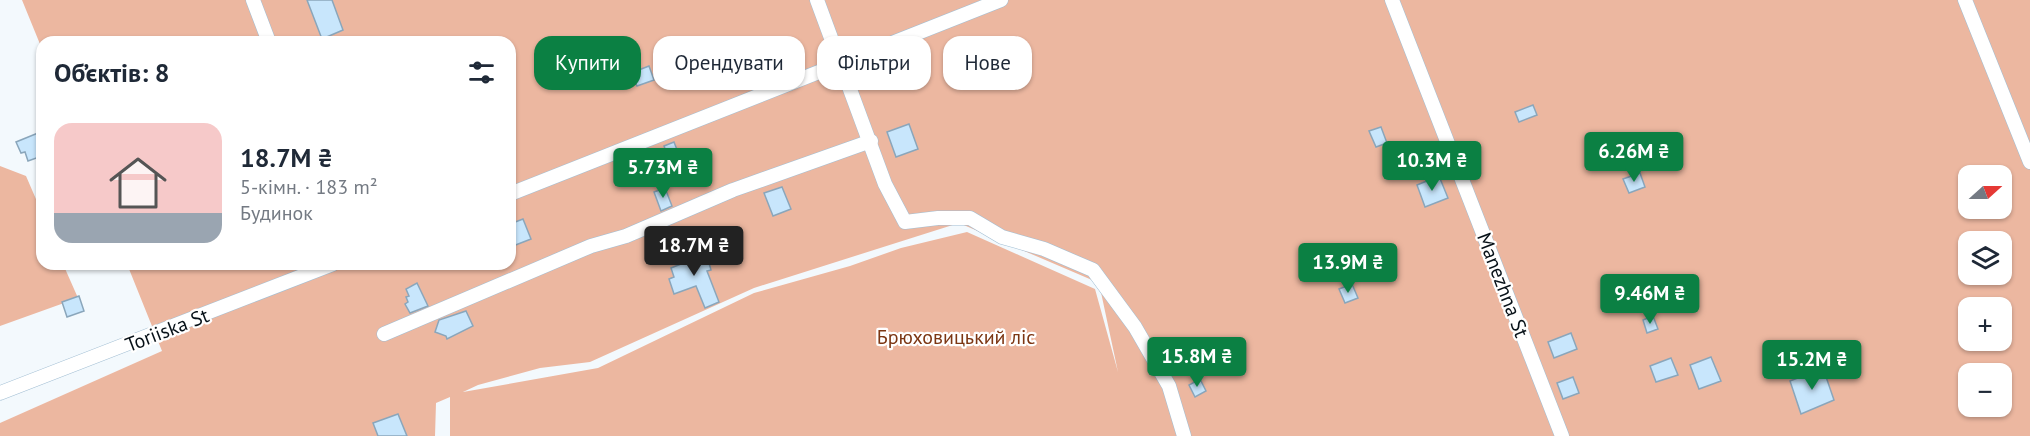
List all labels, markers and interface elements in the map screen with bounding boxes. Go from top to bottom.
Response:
chip: Купити [534,36,641,90]
chip: Орендувати [653,36,805,90]
chip: Фільтри [817,36,931,90]
chip: Нове [943,36,1032,90]
text: Об’єктів: 8 [54,56,170,89]
icon: filters [465,56,498,89]
pin: 6.26M ₴ [1579,132,1689,183]
text: 6.26M ₴ [1598,138,1670,164]
text: 18.7M ₴ [240,141,333,174]
pin: 10.3M ₴ [1377,141,1487,192]
icon: home [102,147,174,219]
text: 10.3M ₴ [1396,147,1468,173]
pin: 5.73M ₴ [608,148,718,199]
text: 5.73M ₴ [627,154,699,180]
north arrow [1958,165,2012,219]
map controls [1958,165,2012,417]
text: 5-кімн. · 183 m² [240,174,378,200]
text: Будинок [240,200,313,226]
pin: 18.7M ₴ [639,226,749,277]
street label: Manezhna St [1471,229,1535,341]
button: layers [1958,231,2012,285]
text: 18.7M ₴ [658,232,730,258]
pin: 13.9M ₴ [1293,243,1403,294]
text: 13.9M ₴ [1312,249,1384,275]
pin: 9.46M ₴ [1595,274,1705,325]
text: 9.46M ₴ [1614,280,1686,306]
button: + [1958,297,2012,351]
street label: Toriiska St [122,302,213,358]
park label: Брюховицький ліс [877,324,1035,350]
pin: 15.8M ₴ [1142,337,1252,388]
pin: 15.2M ₴ [1757,340,1867,391]
text: 15.8M ₴ [1161,343,1233,369]
text: 15.2M ₴ [1776,346,1848,372]
button: − [1958,363,2012,417]

